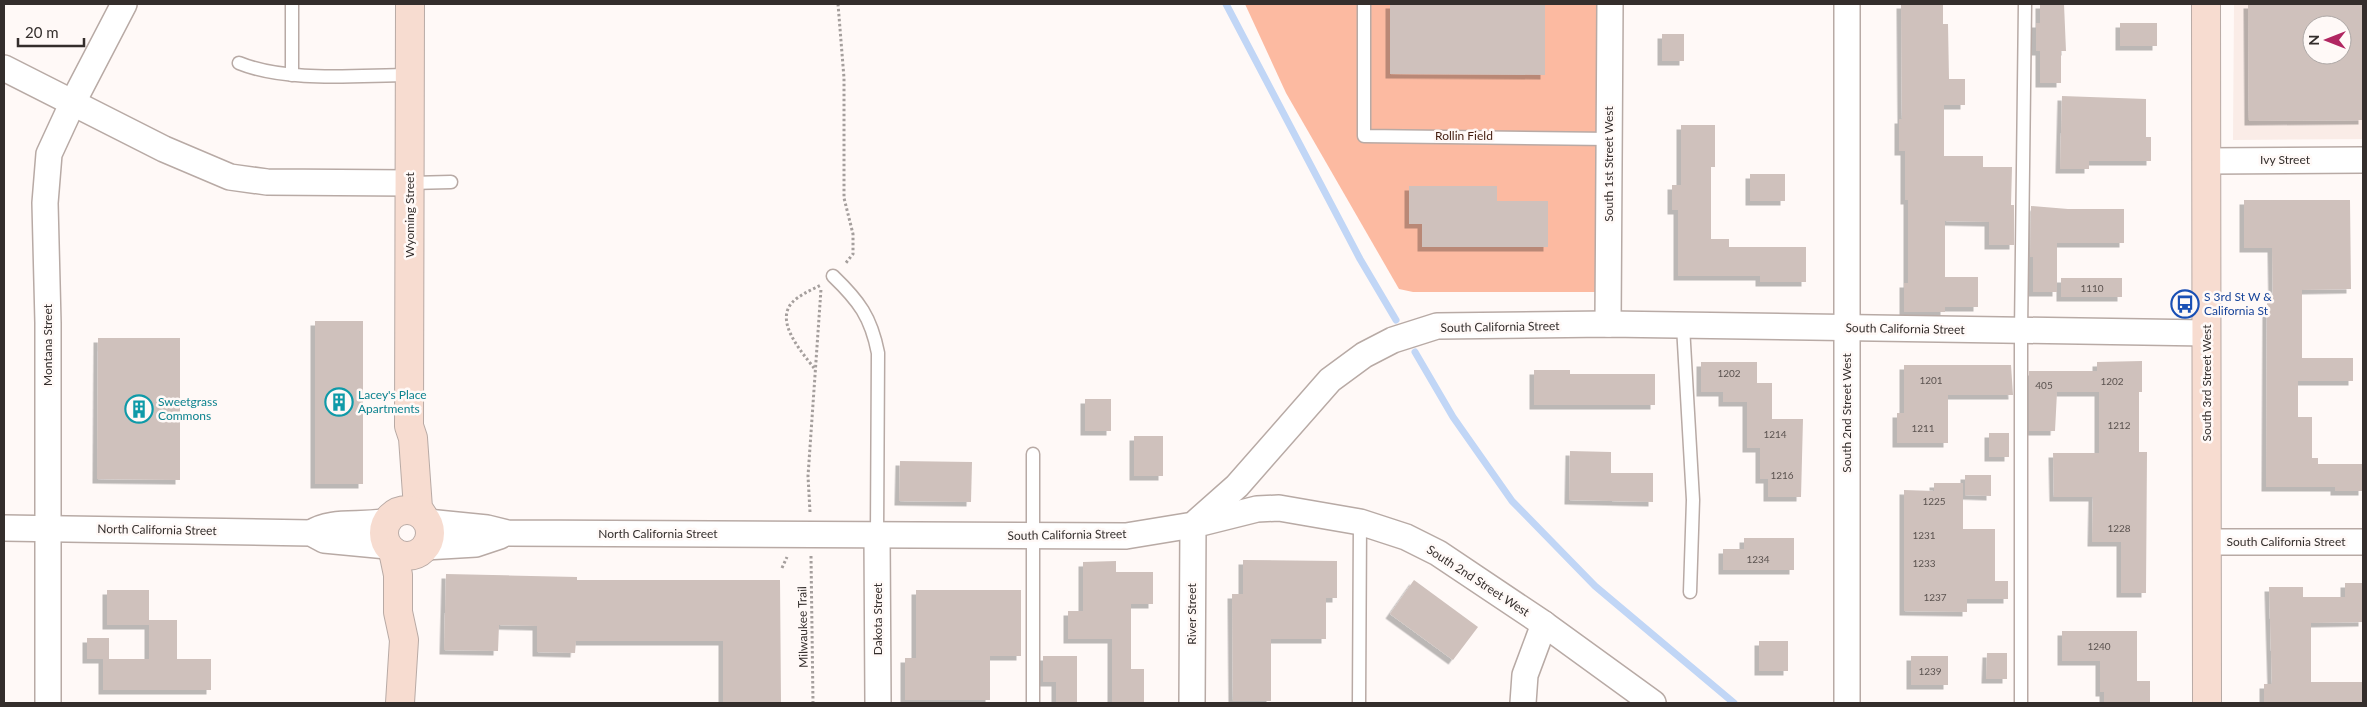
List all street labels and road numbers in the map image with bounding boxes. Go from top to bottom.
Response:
street label: South 1st Street West [1601,105,1616,222]
street label: Ivy Street [2260,152,2311,167]
street label: Wyoming Street [402,172,417,258]
street label: Montana Street [40,303,55,386]
street label: South California Street [1440,318,1560,335]
street label: South California Street [1845,320,1965,337]
street label: South 3rd Street West [2199,324,2214,442]
street label: South 2nd Street West [1839,353,1854,473]
street label: North California Street [97,521,217,538]
street label: North California Street [598,526,718,541]
street label: South California Street [1007,526,1127,543]
street label: South California Street [2226,534,2346,549]
street label: South 2nd Street West [1424,542,1533,620]
street label: Dakota Street [870,582,885,655]
street label: River Street [1184,583,1199,645]
street label: Milwaukee Trail [794,586,811,668]

